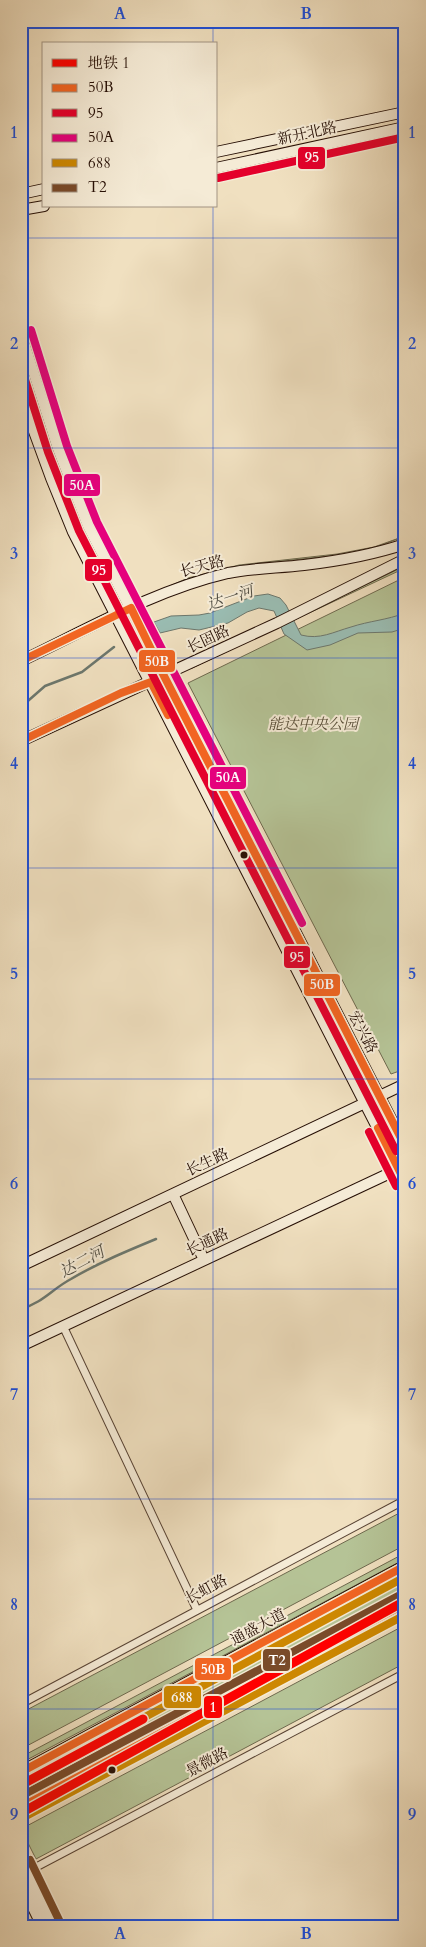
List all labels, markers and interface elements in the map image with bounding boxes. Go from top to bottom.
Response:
text: A [114,3,126,25]
text: B [300,3,312,25]
legend [42,42,218,208]
text: 地铁 1 [88,53,130,73]
text: 50B [88,77,114,97]
text: 95 [88,103,103,123]
street label: 新开北路 [276,117,338,149]
text: 1 [10,122,18,144]
text: 1 [408,122,416,144]
text: 50A [88,127,114,147]
line badge: 95 [297,146,326,170]
text: 95 [305,148,319,167]
text: 688 [88,153,111,173]
text: T2 [88,177,107,197]
text: 2 [10,333,18,355]
text: 2 [408,333,416,355]
line badge: 50A [63,473,101,497]
text: 50A [70,476,95,495]
text: 3 [10,543,18,565]
text: 3 [408,543,416,565]
street label: 长天路 [178,551,226,581]
line badge: 95 [84,558,113,582]
text: 95 [92,561,106,580]
water label: 达一河 [204,579,259,616]
street label: 长固路 [183,620,233,658]
line badge: 50B [138,649,176,673]
text: 50B [145,652,169,671]
park label: 能达中央公园 [268,714,360,734]
text: 4 [10,753,18,775]
text: 4 [408,753,416,775]
line badge: 50A [209,766,247,790]
text: 50A [216,768,241,787]
unlabelled marker [239,850,249,860]
line badge: 95 [283,945,311,969]
text: 95 [290,948,304,967]
text: 5 [10,963,18,985]
text: 5 [408,963,416,985]
line badge: 50B [303,973,341,997]
text: 50B [310,975,334,994]
street label: 宏兴路 [344,1007,382,1057]
street label: 长生路 [182,1143,232,1181]
text: 6 [10,1173,18,1195]
text: 6 [408,1173,416,1195]
street label: 长通路 [182,1223,232,1261]
water label: 达二河 [56,1240,111,1283]
text: 7 [10,1384,18,1406]
text: 7 [408,1384,416,1406]
street label: 长虹路 [181,1570,231,1608]
text: 8 [10,1594,18,1616]
text: 8 [408,1594,416,1616]
street label: 通盛大道 [227,1604,289,1650]
line badge: T2 [262,1648,291,1672]
text: T2 [268,1651,286,1670]
line badge: 50B [194,1657,232,1681]
text: 50B [201,1660,225,1679]
line badge: 688 [163,1685,202,1709]
text: 688 [171,1688,193,1707]
line badge: 1 [203,1695,223,1719]
text: 1 [209,1698,217,1717]
street label: 景微路 [182,1743,232,1781]
unlabelled marker [107,1765,117,1775]
text: 9 [10,1804,18,1826]
text: 9 [408,1804,416,1826]
text: A [114,1923,126,1945]
text: B [300,1923,312,1945]

